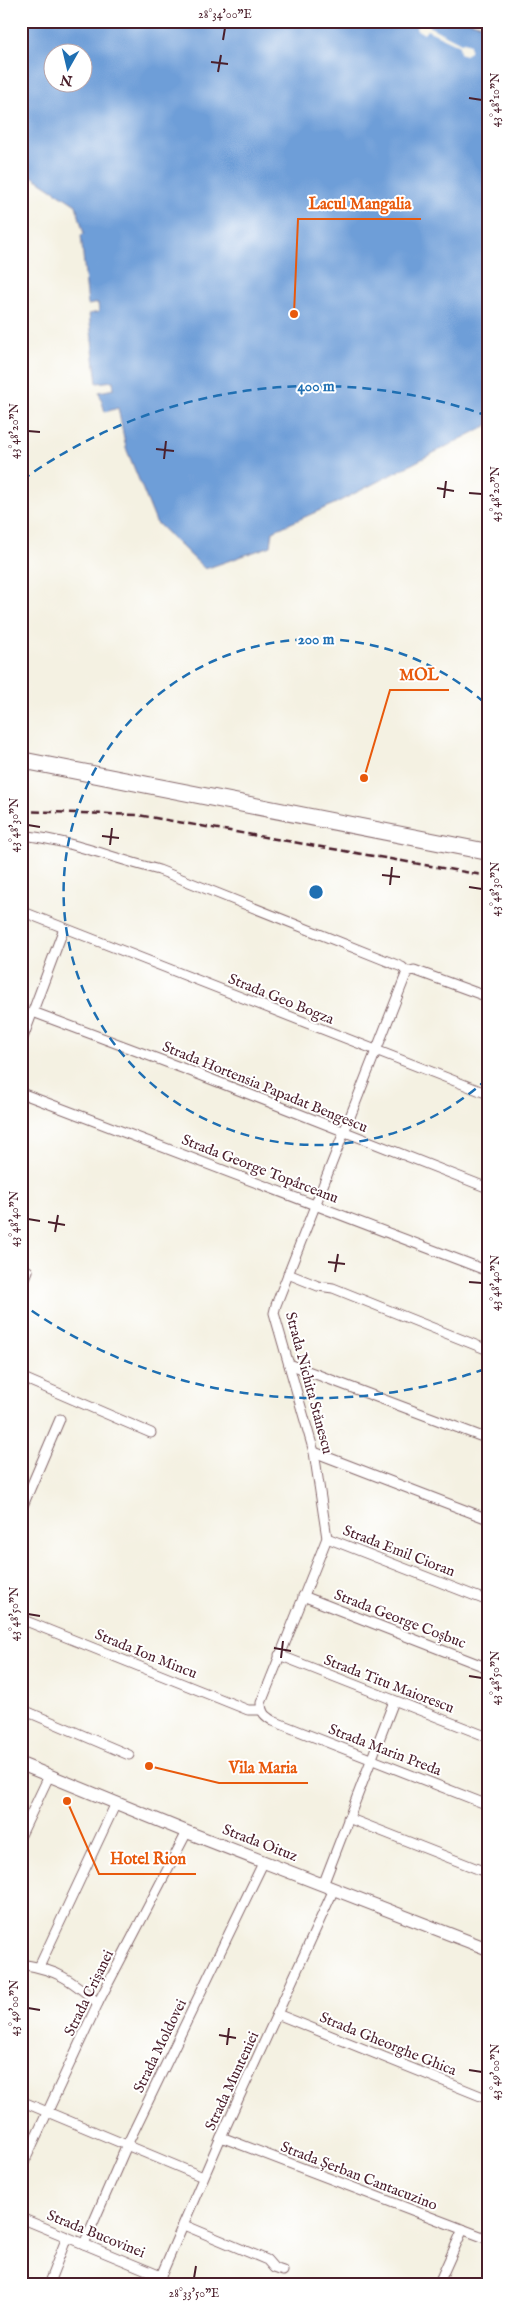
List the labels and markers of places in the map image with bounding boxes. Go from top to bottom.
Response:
callout: Lacul Mangalia [298,188,421,219]
callout: MOL [390,659,449,690]
centre of rings [307,883,325,901]
callout: Vila Maria [219,1752,308,1783]
callout: Hotel Rion [99,1843,196,1874]

